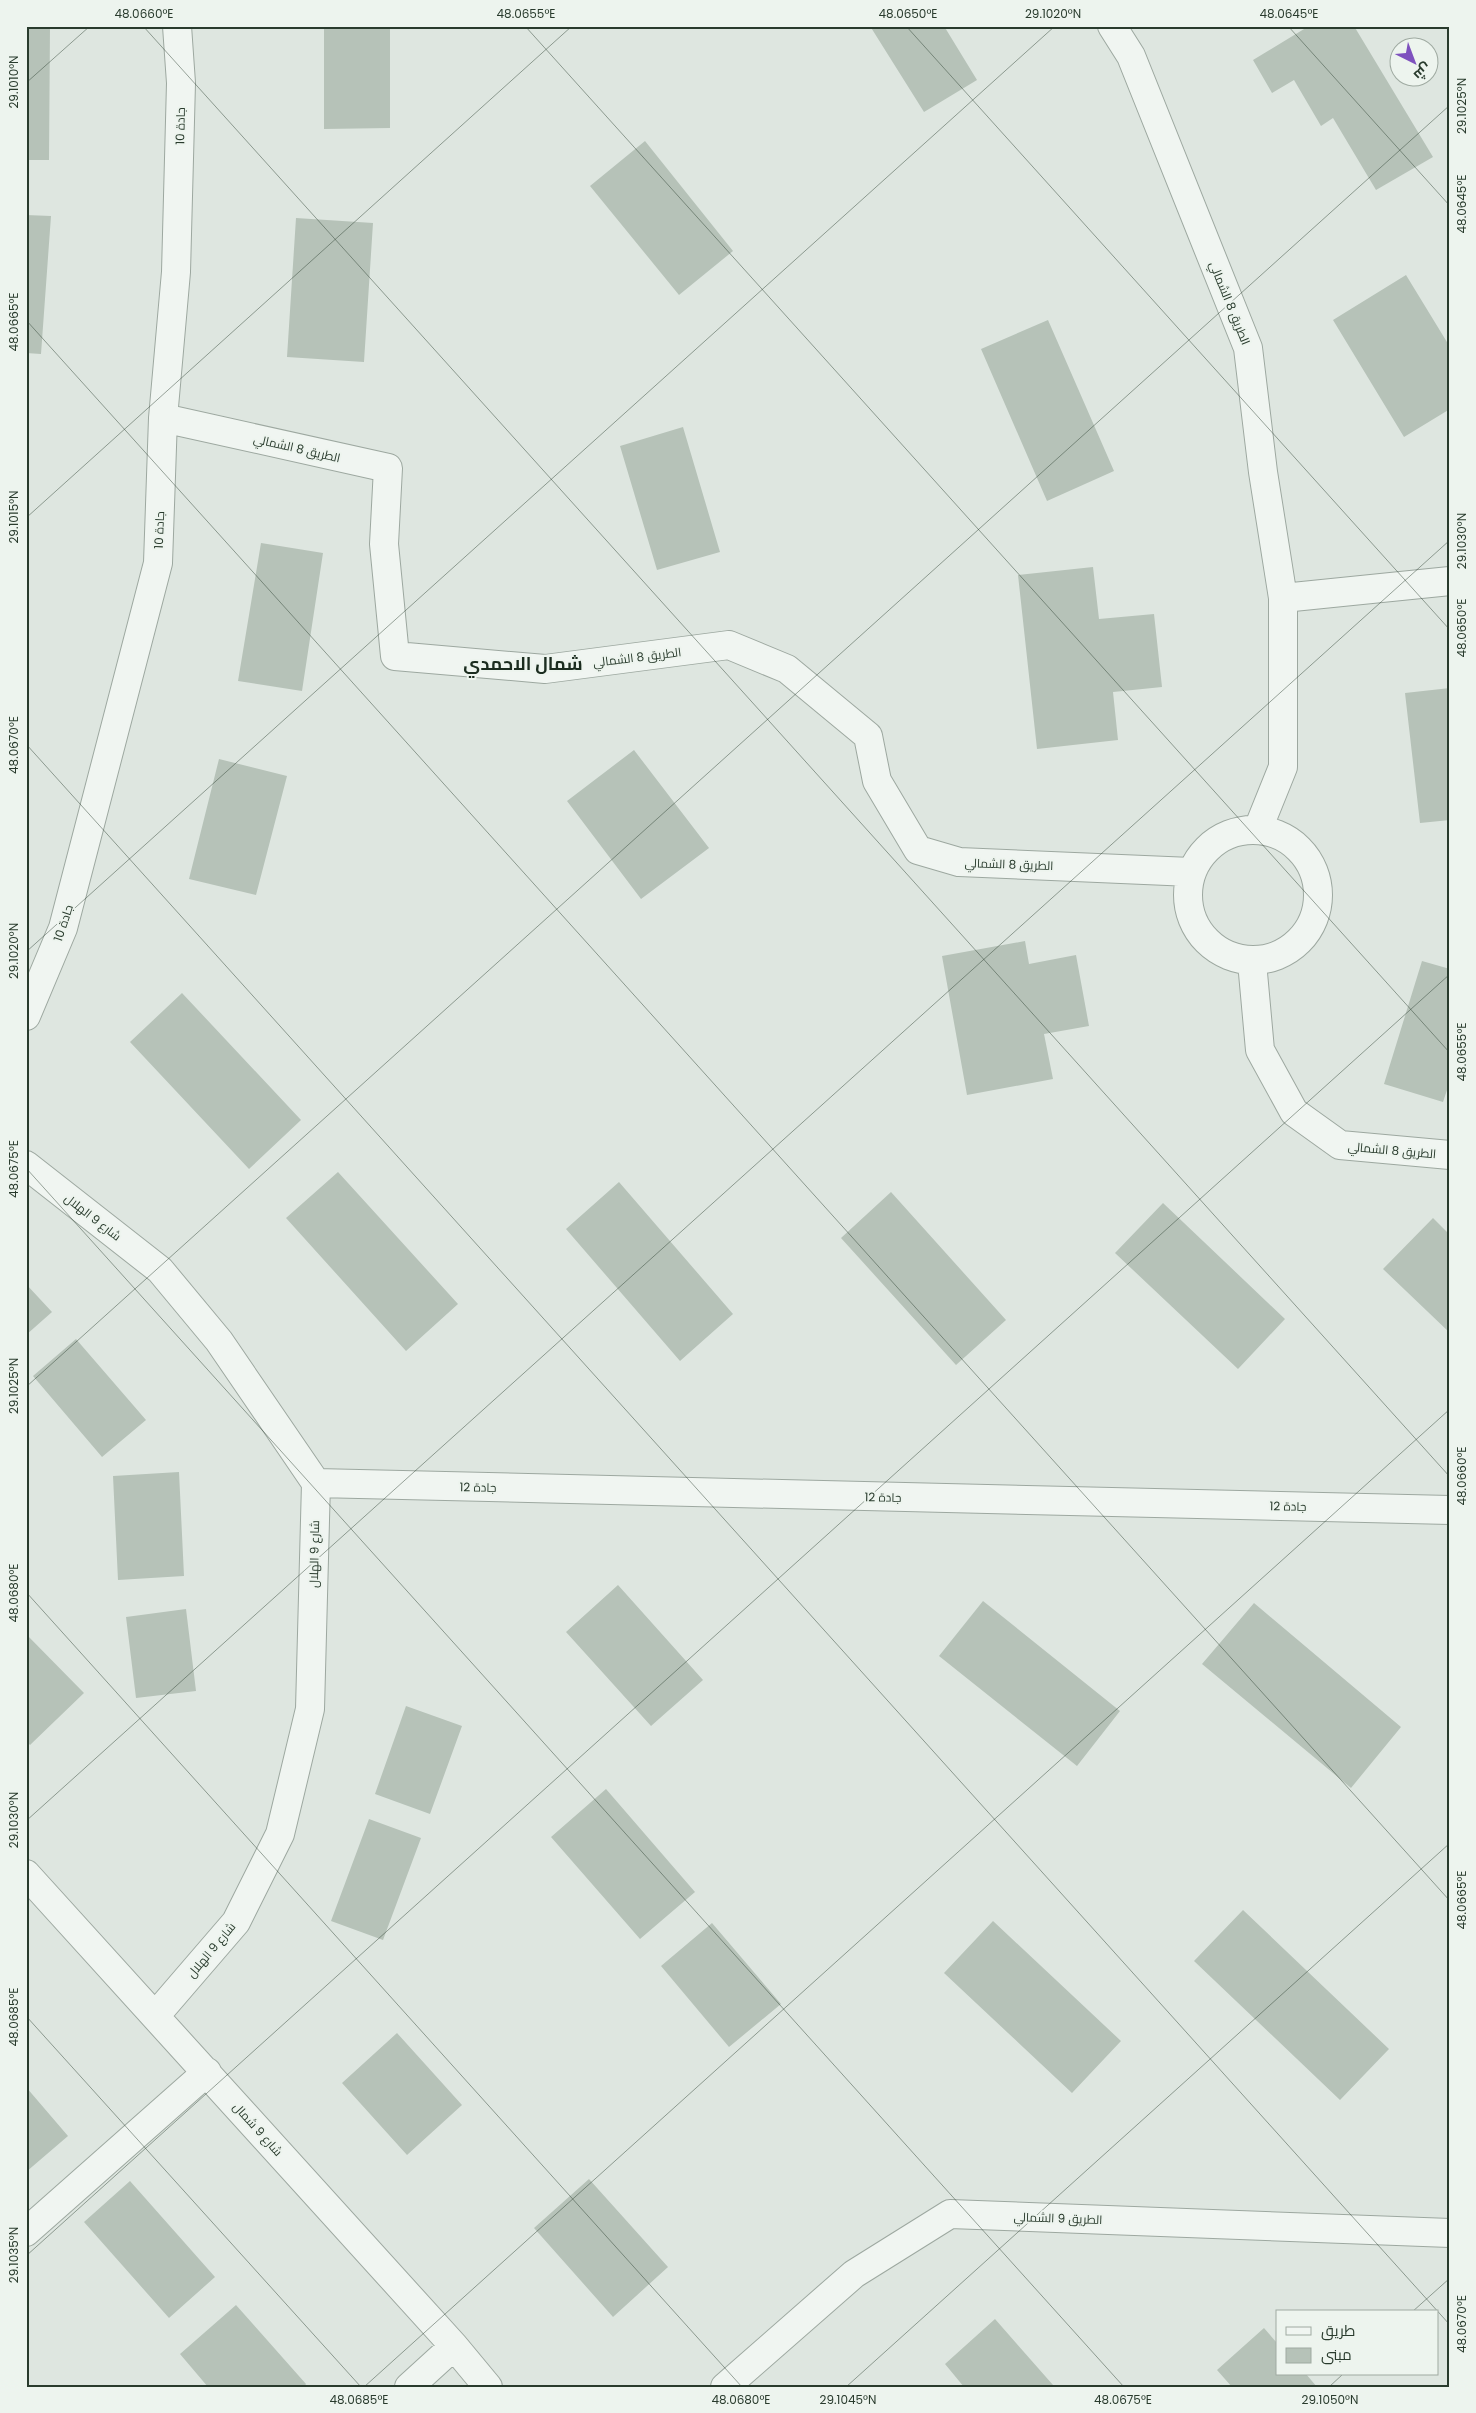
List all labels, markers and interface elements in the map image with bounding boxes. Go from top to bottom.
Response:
text: 48.0660°E [114,5,174,22]
text: 48.0655°E [497,5,555,22]
text: 48.0650°E [879,5,937,22]
text: 29.1020°N [1025,5,1081,22]
text: 48.0645°E [1260,5,1318,22]
north arrow [1388,38,1438,88]
text: 29.1010°N [5,55,22,109]
text: ش [1409,58,1436,85]
text: 29.1025°N [1453,78,1470,134]
street label: جادة 10 [171,107,189,145]
text: 48.0645°E [1453,175,1470,233]
street label: الطريق 8 الشمالي [1204,259,1255,348]
text: 48.0665°E [5,292,22,352]
street label: الطريق 8 الشمالي [251,430,342,468]
text: 29.1015°N [5,490,22,544]
street label: جادة 10 [150,511,168,549]
text: 29.1030°N [1453,513,1470,569]
text: 48.0650°E [1453,599,1470,657]
street label: الطريق 8 الشمالي [592,643,682,673]
district label: شمال الاحمدي [463,651,583,678]
text: 48.0670°E [5,716,22,774]
street label: الطريق 8 الشمالي [964,854,1054,876]
street label: جادة 10 [49,902,77,944]
text: 29.1020°N [5,923,22,979]
text: 48.0655°E [1453,1023,1470,1081]
street label: الطريق 8 الشمالي [1347,1138,1437,1164]
text: 48.0675°E [5,1140,22,1198]
street label: شارع 9 الهلال [61,1189,125,1245]
text: 29.1025°N [5,1358,22,1414]
text: 48.0660°E [1453,1446,1470,1506]
street label: جادة 12 [459,1478,497,1496]
street label: جادة 12 [864,1488,902,1506]
street label: جادة 12 [1269,1497,1307,1515]
street label: شارع 9 الهلال [305,1520,323,1588]
text: 48.0680°E [5,1564,22,1622]
text: 29.1030°N [5,1792,22,1848]
text: 48.0665°E [1453,1870,1470,1930]
street label: شارع 9 الهلال [183,1919,239,1981]
text: 48.0685°E [5,1988,22,2046]
street label: شارع 9 شمال [229,2098,287,2160]
street label: الطريق 9 الشمالي [1013,2208,1103,2230]
text: 29.1035°N [5,2227,22,2283]
text: 48.0670°E [1453,2295,1470,2353]
legend [1276,2310,1438,2376]
text: طريق [1321,2320,1355,2341]
text: مبنى [1321,2344,1352,2365]
text: 48.0685°E [330,2391,388,2408]
text: 48.0680°E [712,2391,770,2408]
text: 29.1045°N [820,2391,876,2408]
text: 48.0675°E [1094,2391,1152,2408]
text: 29.1050°N [1302,2391,1358,2408]

